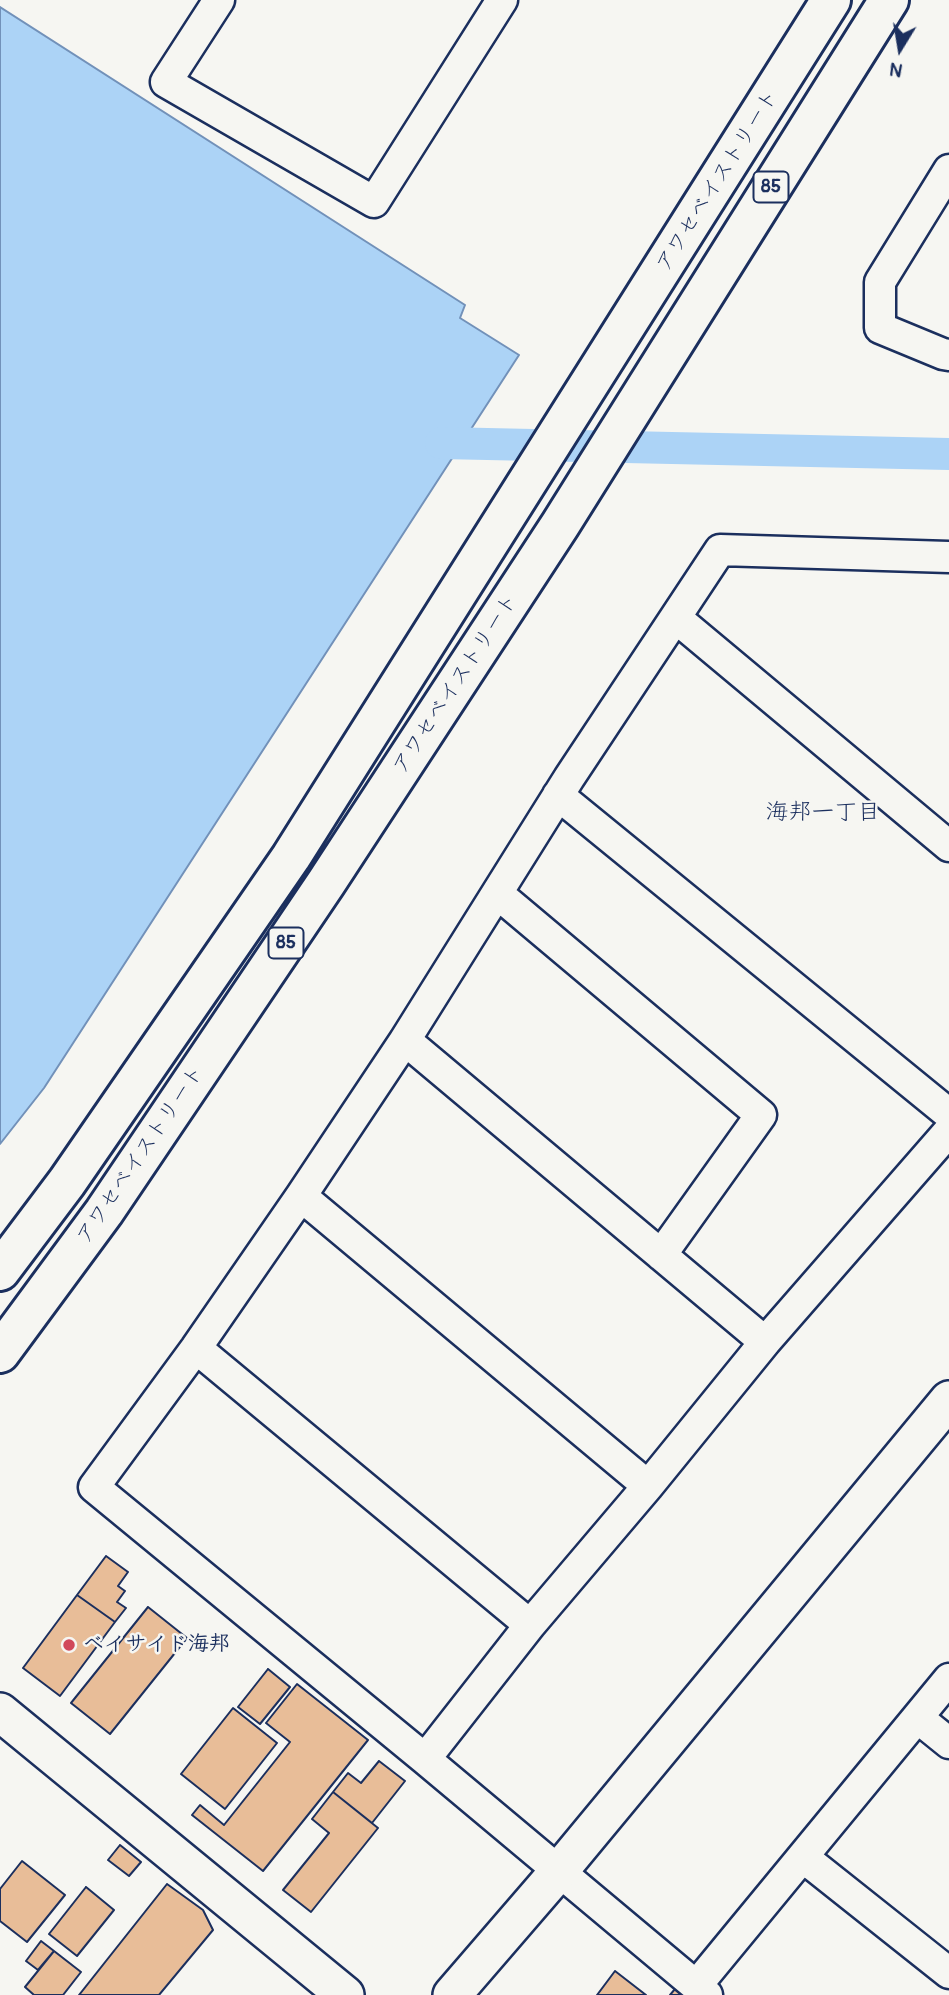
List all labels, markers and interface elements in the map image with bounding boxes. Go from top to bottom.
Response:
north arrow [865,14,935,84]
text: N [887,57,905,83]
street label: アワセベイストリート [652,85,784,277]
road number: 85 [754,172,788,202]
street label: アワセベイストリート [388,589,524,779]
district label: 海邦一丁目 [766,799,880,827]
road number: 85 [268,928,304,959]
street label: アワセベイストリート [72,1061,210,1249]
place label: ベイサイド海邦 [83,1632,230,1658]
marker: ベイサイド海邦 [61,1637,77,1653]

